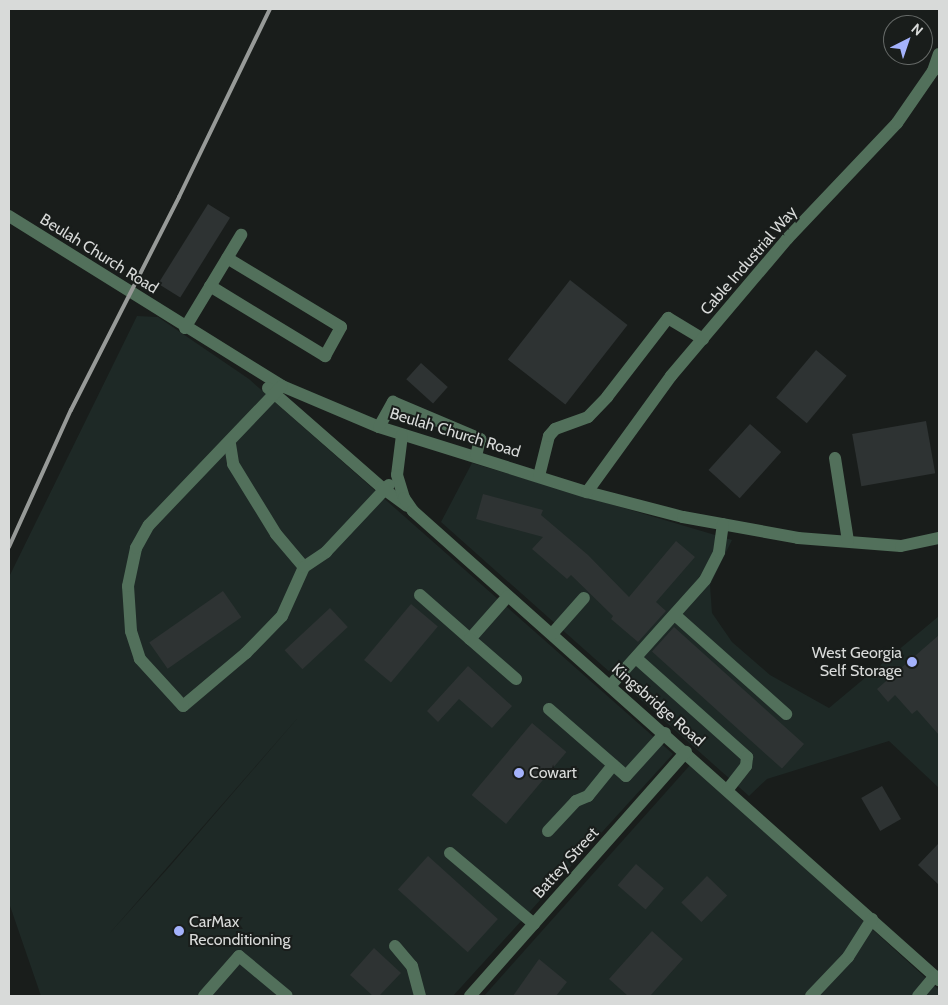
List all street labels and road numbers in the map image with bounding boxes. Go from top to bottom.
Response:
street label: Cable Industrial Way [697,203,801,319]
street label: Beulah Church Road [36,210,162,298]
street label: Beulah Church Road [387,404,523,462]
street label: Kingsbridge Road [608,659,708,751]
street label: Battey Street [529,824,603,902]

